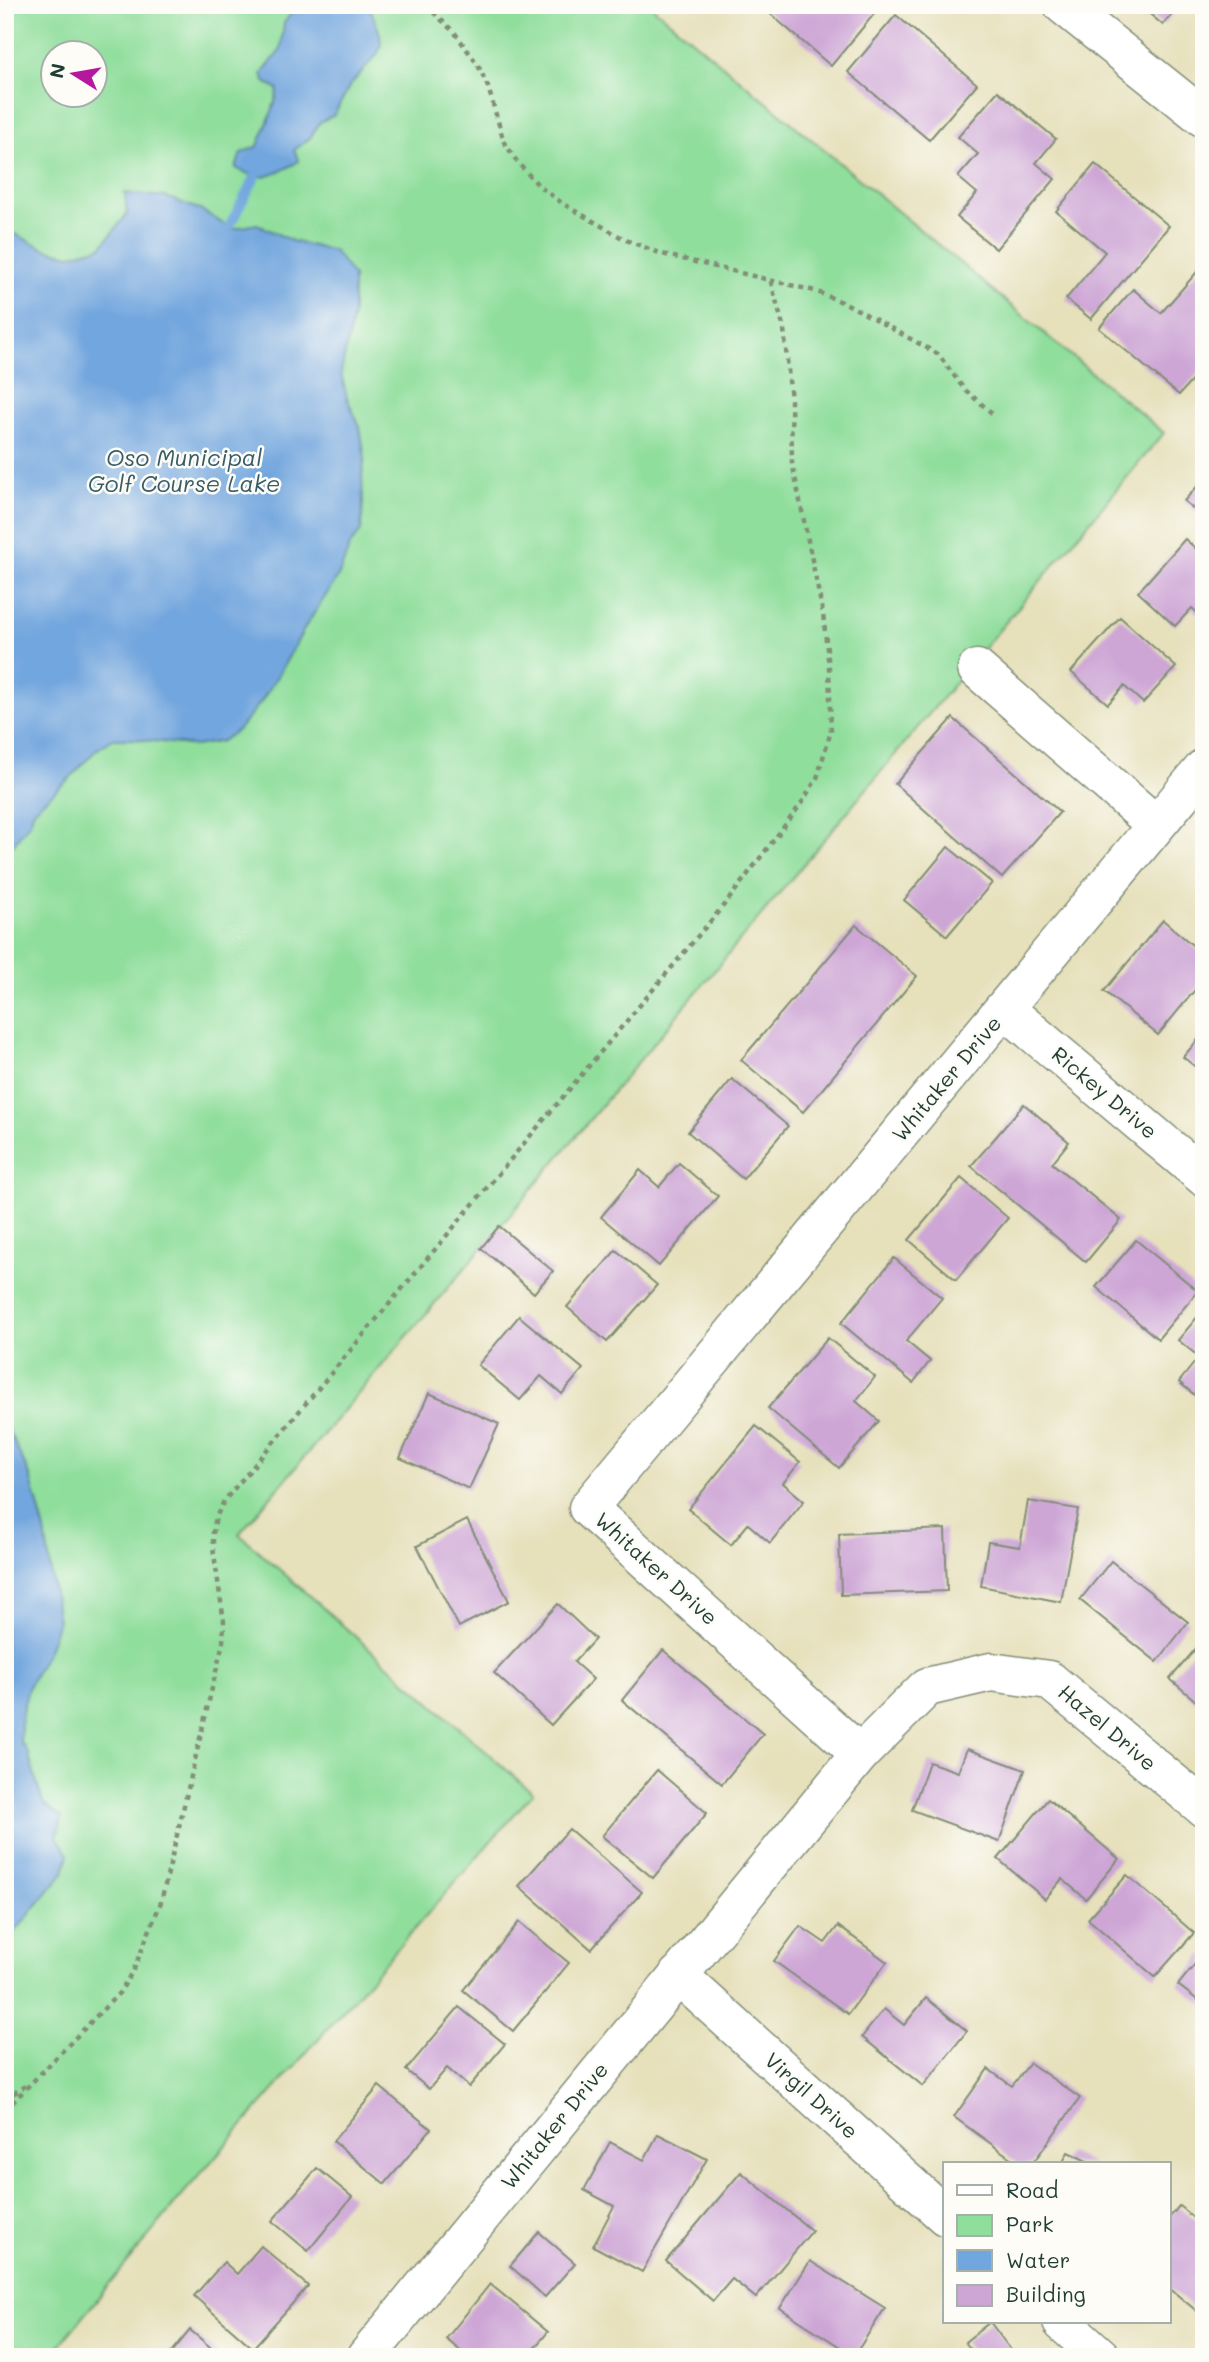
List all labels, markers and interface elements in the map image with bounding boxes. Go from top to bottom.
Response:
north arrow [38,38,108,108]
text: N [43,61,70,80]
water label: Oso Municipal Golf Course Lake [88,442,280,498]
street label: Whitaker Drive [885,1010,1006,1146]
street label: Rickey Drive [1047,1040,1163,1144]
street label: Whitaker Drive [590,1506,724,1630]
street label: Hazel Drive [1053,1678,1163,1776]
street label: Virgil Drive [760,2046,864,2144]
street label: Whitaker Drive [494,2056,613,2194]
legend [943,2162,1170,2324]
text: Road [1006,2176,1058,2203]
text: Park [1006,2210,1054,2237]
text: Water [1006,2246,1070,2273]
text: Building [1006,2280,1086,2307]

